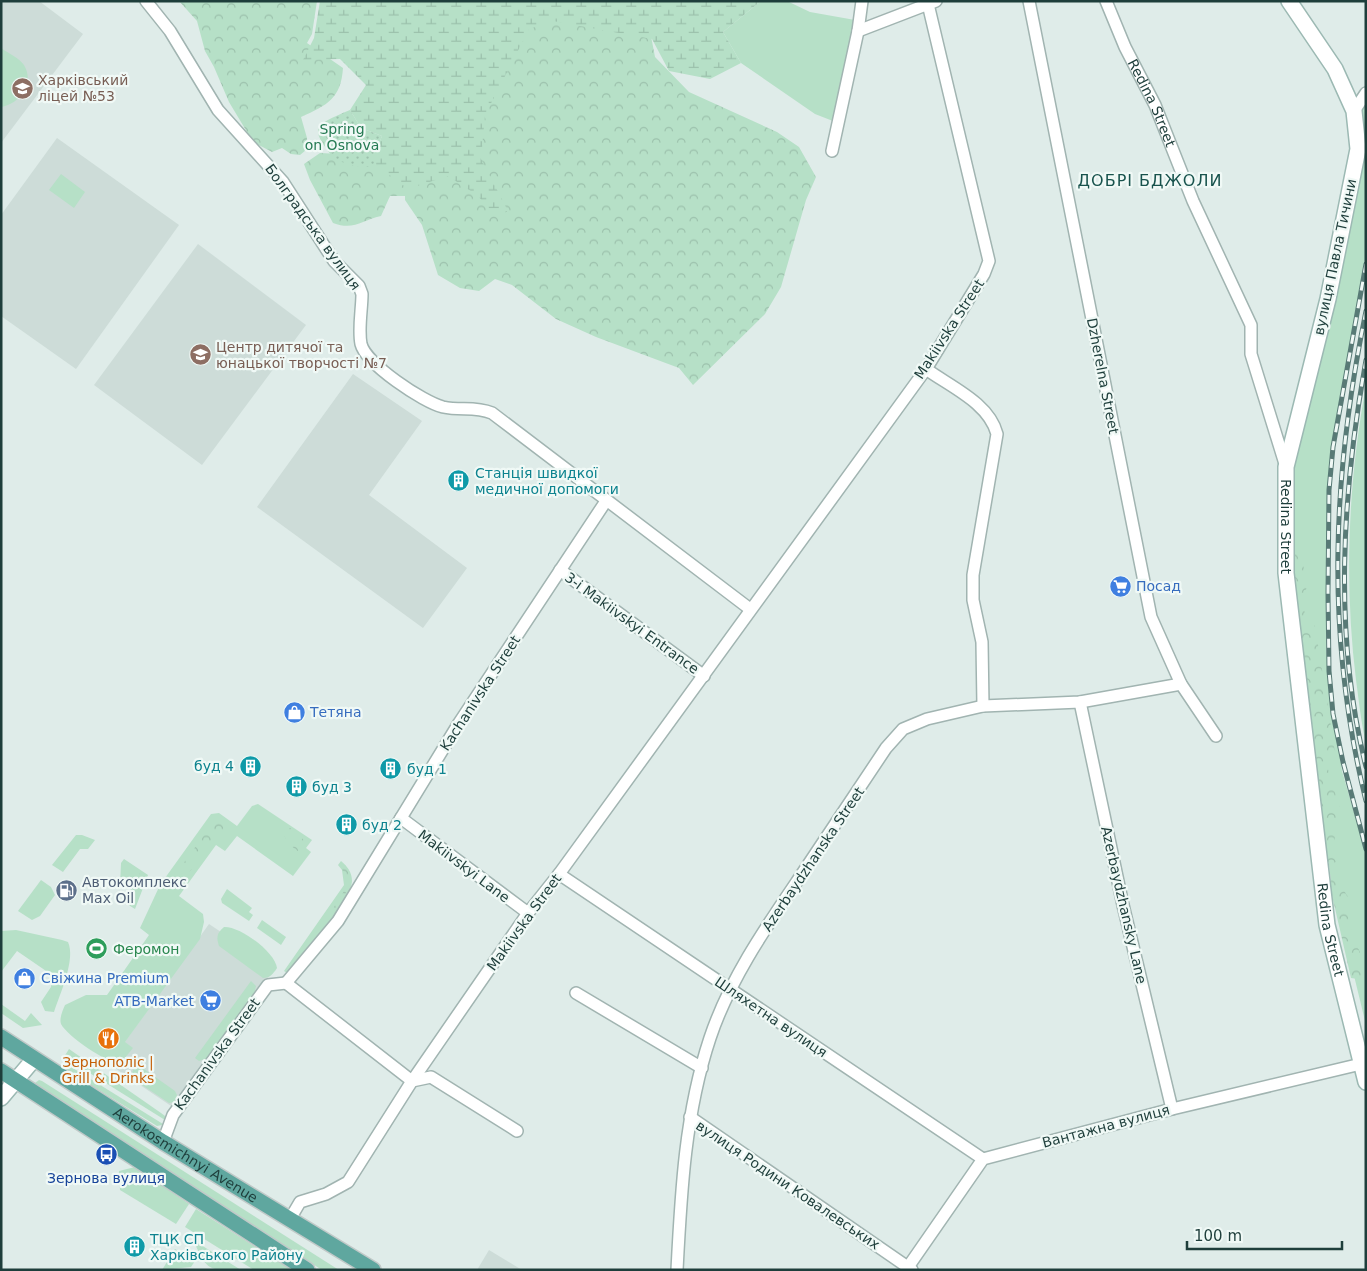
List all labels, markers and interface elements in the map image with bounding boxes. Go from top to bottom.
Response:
street label: Redina Street [1125,56,1179,150]
place label: Харківський ліцей №53 [38,72,128,104]
school or university icon: Харківський ліцей №53 [10,76,34,100]
park label: Spring on Osnova [305,121,379,153]
street label: Болградська вулиця [262,161,364,293]
district label: ДОБРІ БДЖОЛИ [1078,171,1222,190]
street label: вулиця Павла Тичини [1311,177,1359,337]
street label: Makiivska Street [911,276,987,382]
street label: Dzherelna Street [1084,317,1122,436]
place label: Центр дитячої та юнацької творчості №7 [216,339,387,371]
school or university icon: Центр дитячої та юнацької творчості №7 [188,343,212,367]
place label: Станція швидкої медичної допомоги [475,465,619,497]
building icon: Станція швидкої медичної допомоги [447,469,471,493]
street label: Redina Street [1278,479,1294,574]
street label: 3-i Makiivskyi Entrance [562,569,702,677]
supermarket icon: Посад [1108,574,1132,598]
place label: Посад [1136,578,1181,594]
street label: Kachanivska Street [437,632,524,754]
shop icon: Тетяна [282,700,306,724]
place label: Тетяна [309,704,361,720]
building icon: буд 4 [238,754,262,778]
building icon: буд 1 [379,757,403,781]
place label: буд 4 [194,758,234,774]
place label: буд 1 [407,761,447,777]
building icon: буд 3 [284,775,308,799]
place label: буд 3 [312,779,352,795]
street label: Azerbaydzhanska Street [759,784,868,934]
building icon: буд 2 [334,813,358,837]
place label: буд 2 [362,817,402,833]
street label: Azerbaydzhansky Lane [1098,825,1150,985]
street label: Makiivskyi Lane [415,826,513,906]
street label: Makiivska Street [484,870,565,973]
place label: Автокомплекс Max Oil [82,874,187,906]
fuel station icon: Автокомплекс Max Oil [54,878,78,902]
street label: Redina Street [1314,882,1348,978]
sports icon: Феромон [85,937,109,961]
place label: Феромон [113,941,179,957]
shop icon: Свіжина Premium [13,966,37,990]
place label: Свіжина Premium [41,970,169,986]
street label: Шляхетна вулиця [712,973,830,1061]
supermarket icon: ATB-Market [198,989,222,1013]
place label: ATB-Market [114,993,195,1009]
street label: Kachanivska Street [171,995,263,1113]
restaurant icon: Зернополіс | Grill & Drinks [96,1027,120,1051]
place label: Зернополіс | Grill & Drinks [62,1054,154,1086]
street label: Вантажна вулиця [1040,1101,1172,1151]
street label: Aerokosmichnyi Avenue [110,1104,261,1206]
street label: вулиця Родини Ковалевських [693,1117,883,1253]
bus stop icon: Зернова вулиця [94,1143,118,1167]
place label: Зернова вулиця [47,1170,165,1186]
scale bar [1187,1218,1342,1250]
text: 100 m [1194,1227,1242,1245]
place label: ТЦК СП Харківського Району [149,1231,303,1263]
building icon: ТЦК СП Харківського Району [122,1235,146,1259]

